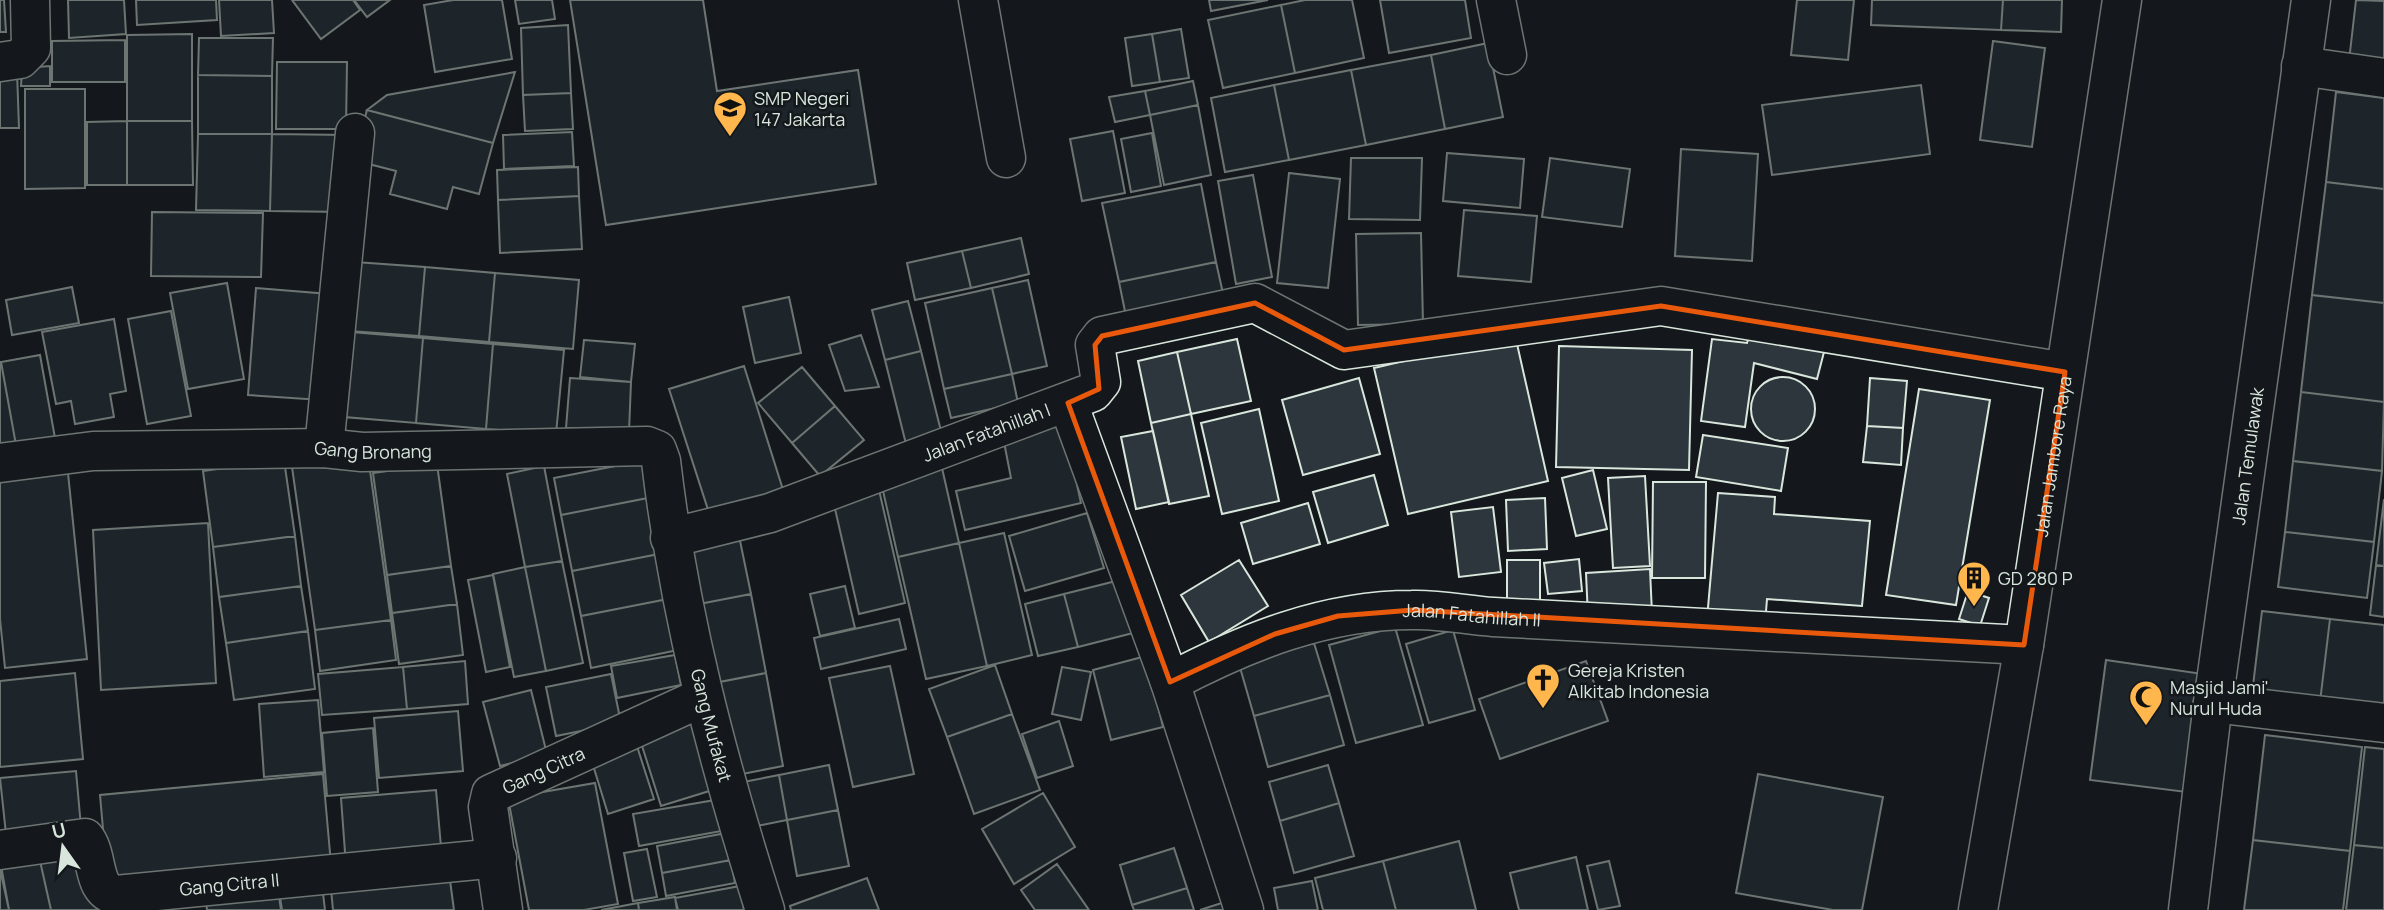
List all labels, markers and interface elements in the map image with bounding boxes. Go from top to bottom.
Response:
place label: SMP Negeri 147 Jakarta [754,86,849,131]
school or university icon: SMP Negeri 147 Jakarta [711,89,749,138]
street label: Jalan Jambore Raya [2029,374,2077,538]
street label: Jalan Temulawak [2226,385,2269,526]
street label: Jalan Fatahillah I [919,397,1053,467]
street label: Gang Bronang [314,436,432,464]
building icon: GD 280 P [1955,559,1993,608]
place label: GD 280 P [1998,566,2073,590]
street label: Jalan Fatahillah II [1402,598,1542,632]
place label: Gereja Kristen Alkitab Indonesia [1568,658,1709,703]
church icon: Gereja Kristen Alkitab Indonesia [1524,661,1562,710]
street label: Gang Mufakat [686,667,738,785]
place label: Masjid Jami' Nurul Huda [2170,675,2269,720]
mosque icon: Masjid Jami' Nurul Huda [2127,678,2165,727]
street label: Gang Citra [498,741,588,799]
north arrow [28,812,98,882]
text: U [49,816,69,845]
street label: Gang Citra II [178,867,280,901]

